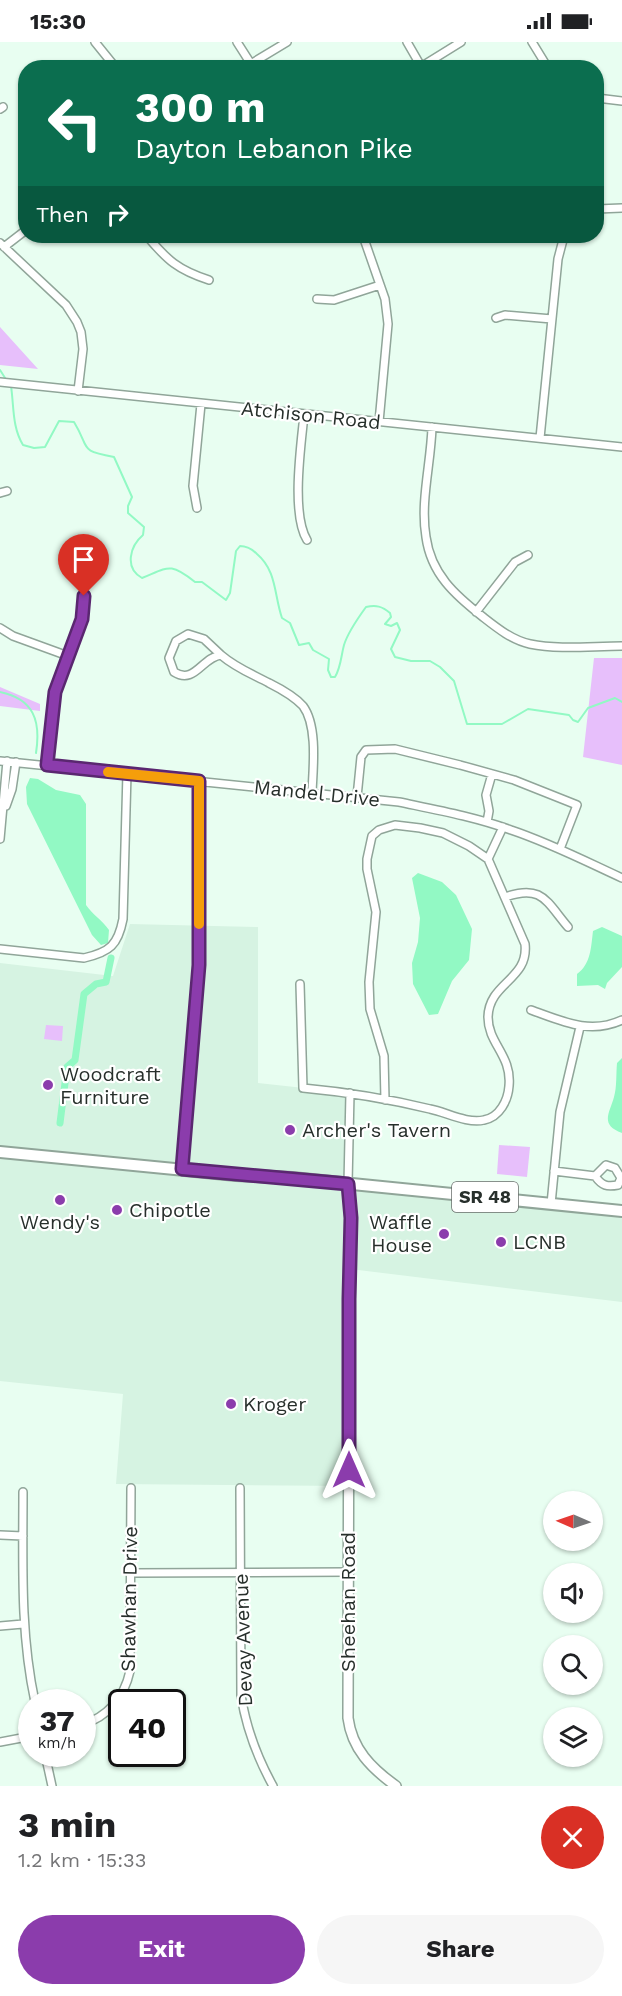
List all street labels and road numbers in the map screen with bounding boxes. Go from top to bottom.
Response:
street label: Atchison Road [240,396,382,434]
street label: Mandel Drive [253,774,381,812]
road number: SR 48 [452,1182,518,1212]
street label: Shawhan Drive [116,1526,142,1672]
street label: Sheehan Road [336,1532,360,1672]
street label: Devay Avenue [229,1573,257,1707]

